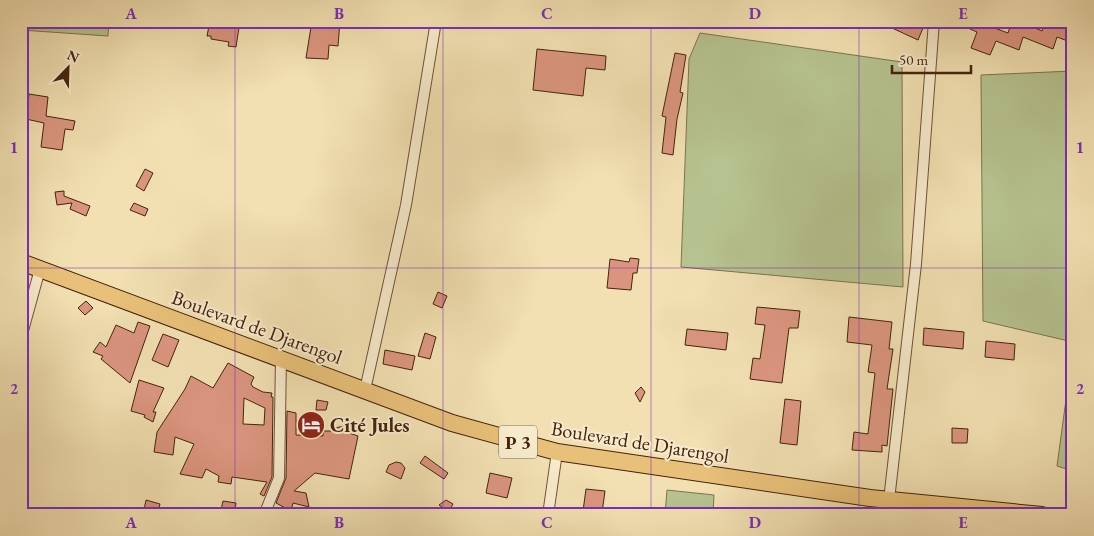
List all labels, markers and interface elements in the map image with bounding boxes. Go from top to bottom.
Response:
text: A [124,3,137,24]
text: B [334,3,344,24]
text: C [541,3,553,24]
text: D [749,3,761,24]
text: E [958,3,968,24]
north arrow [42,42,92,92]
scale bar [892,42,970,74]
text: N [64,46,82,67]
text: 50 m [899,50,928,69]
text: 1 [10,137,18,158]
text: 1 [1076,137,1084,158]
street label: Boulevard de Djarengol [168,284,346,370]
text: 2 [10,378,19,399]
text: 2 [1076,378,1085,399]
hotel icon: Cité Jules [296,410,326,440]
place label: Cité Jules [330,412,410,438]
street label: Boulevard de Djarengol [549,415,731,469]
road number: P 3 [499,426,537,458]
text: A [124,512,137,533]
text: B [334,512,344,533]
text: C [541,512,553,533]
text: D [749,512,761,533]
text: E [958,512,968,533]

